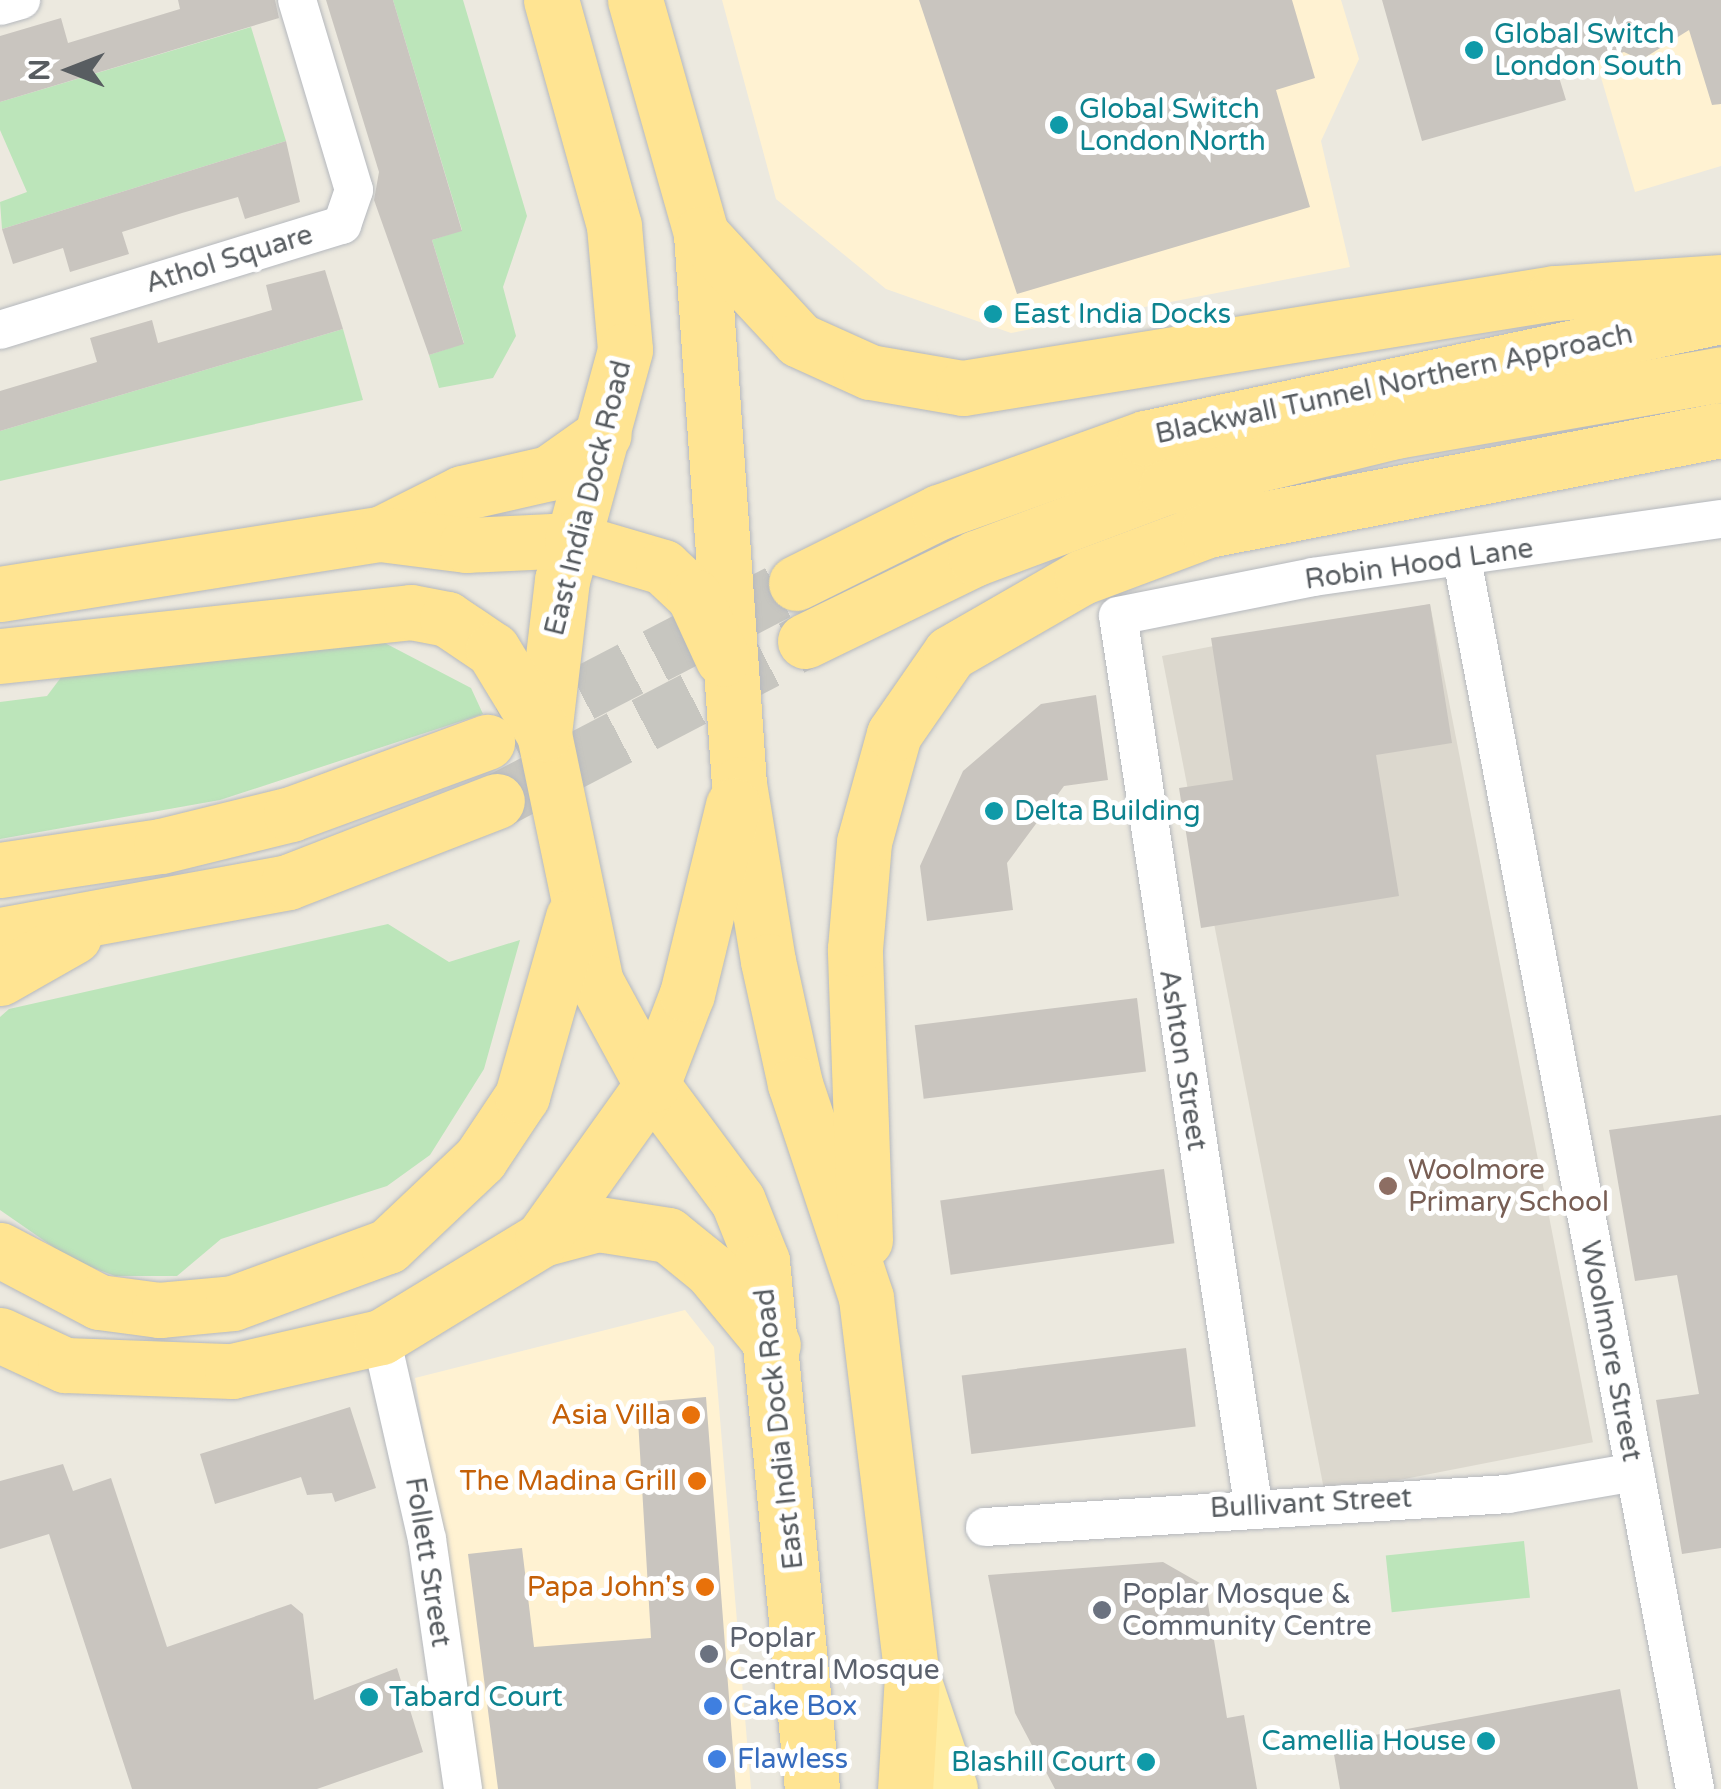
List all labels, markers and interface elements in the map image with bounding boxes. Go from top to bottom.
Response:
place label: Global Switch London South [1494,17,1682,83]
north arrow [20,20,120,120]
marker: Global Switch London South [1463,39,1485,61]
text: N [23,59,57,81]
place label: Global Switch London North [1079,92,1266,158]
marker: Global Switch London North [1048,114,1070,136]
street label: Athol Square [141,218,317,300]
place label: East India Docks [1013,297,1231,331]
marker: East India Docks [982,303,1004,325]
street label: Blackwall Tunnel Northern Approach [1152,317,1636,451]
street label: East India Dock Road [538,357,638,639]
street label: Robin Hood Lane [1303,531,1535,597]
place label: Delta Building [1014,794,1201,828]
marker: Delta Building [983,800,1005,822]
street label: Ashton Street [1152,967,1214,1153]
place label: Woolmore Primary School [1408,1153,1609,1219]
marker: Woolmore Primary School [1377,1175,1399,1197]
street label: Woolmore Street [1573,1238,1649,1464]
street label: East India Dock Road [748,1287,810,1571]
place label: Asia Villa [551,1398,671,1432]
marker: Asia Villa [680,1404,702,1426]
place label: The Madina Grill [460,1464,677,1498]
marker: The Madina Grill [686,1470,708,1492]
street label: Follett Street [398,1475,458,1649]
street label: Bullivant Street [1209,1481,1413,1525]
place label: Papa John's [527,1570,685,1604]
marker: Papa John's [694,1576,716,1598]
place label: Poplar Mosque & Community Centre [1122,1577,1372,1643]
marker: Poplar Mosque & Community Centre [1091,1599,1113,1621]
place label: Poplar Central Mosque [729,1621,940,1687]
marker: Poplar Central Mosque [698,1643,720,1665]
place label: Tabard Court [389,1680,563,1714]
marker: Tabard Court [358,1686,380,1708]
place label: Cake Box [733,1689,857,1723]
marker: Cake Box [702,1695,724,1717]
place label: Camellia House [1261,1724,1466,1758]
marker: Camellia House [1475,1730,1497,1752]
place label: Flawless [737,1742,848,1776]
place label: Blashill Court [951,1745,1126,1779]
marker: Flawless [706,1748,728,1770]
marker: Blashill Court [1135,1751,1157,1773]

